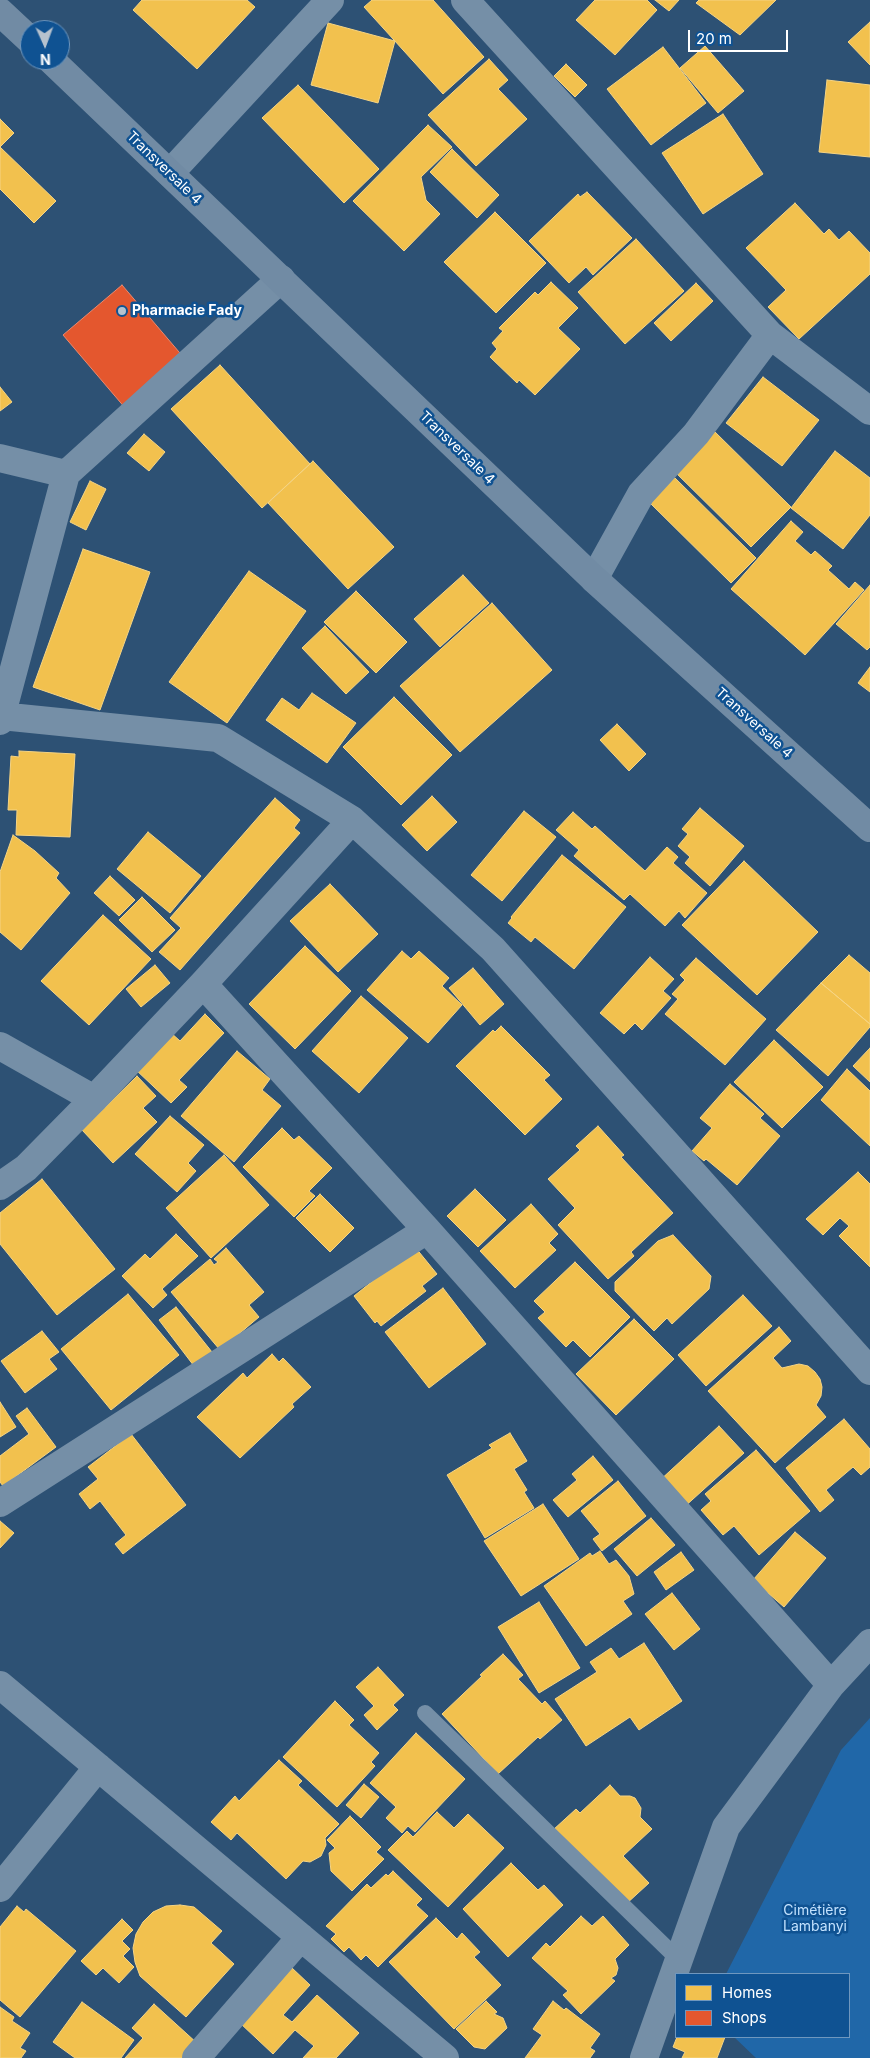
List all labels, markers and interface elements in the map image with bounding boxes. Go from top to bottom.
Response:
north arrow [20,20,70,70]
scale bar [690,20,790,52]
text: 20 m [696,29,732,48]
text: N [40,51,51,68]
street label: Transversale 4 [123,128,205,208]
place label: Pharmacie Fady [132,303,242,319]
marker: Pharmacie Fady [116,305,128,317]
street label: Transversale 4 [416,408,498,488]
street label: Transversale 4 [712,684,796,762]
park label: Cimétière Lambanyi [783,1903,847,1935]
legend [675,1973,850,2038]
text: Homes [722,1983,772,2002]
text: Shops [722,2008,767,2027]

